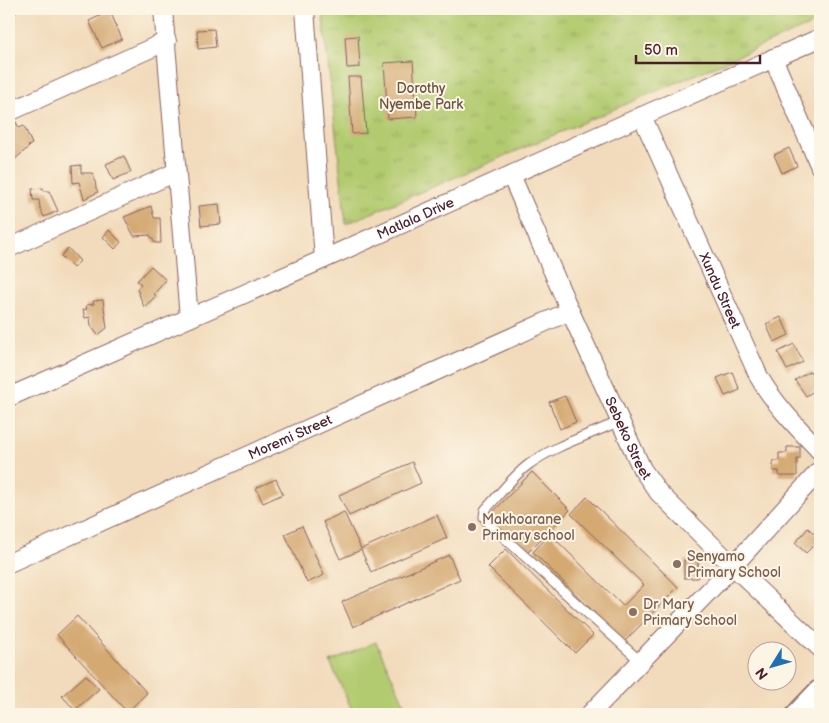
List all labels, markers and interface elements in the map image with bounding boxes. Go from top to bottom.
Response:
scale bar [636,32,760,64]
text: 50 m [644,41,678,60]
park label: Dorothy Nyembe Park [379,80,463,113]
street label: Matlala Drive [374,193,457,243]
street label: Xundu Street [695,249,745,332]
street label: Sebeko Street [602,394,656,483]
street label: Moremi Street [245,410,335,463]
place label: Makhoarane Primary school [482,511,575,544]
marker: Makhoarane Primary school [466,521,478,533]
place label: Senyamo Primary School [687,548,781,581]
marker: Senyamo Primary School [671,558,683,570]
place label: Dr Mary Primary School [643,596,737,629]
marker: Dr Mary Primary School [627,606,639,618]
north arrow [746,640,796,690]
text: N [752,664,772,683]

